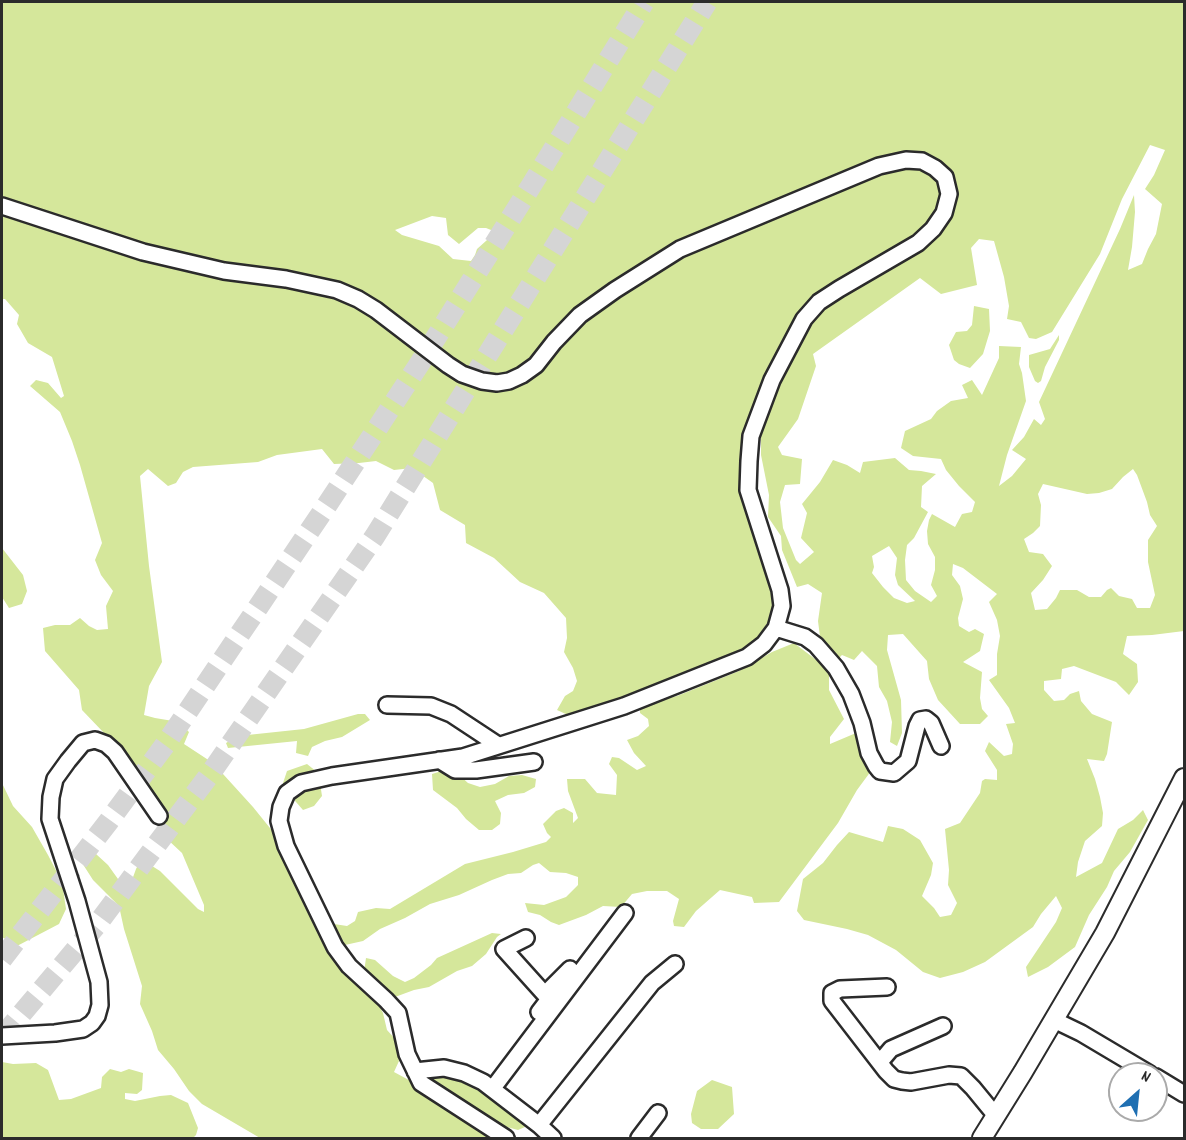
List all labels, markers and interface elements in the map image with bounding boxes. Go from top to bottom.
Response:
north arrow [1108,1062,1168,1122]
text: N [1137,1065,1154,1089]

